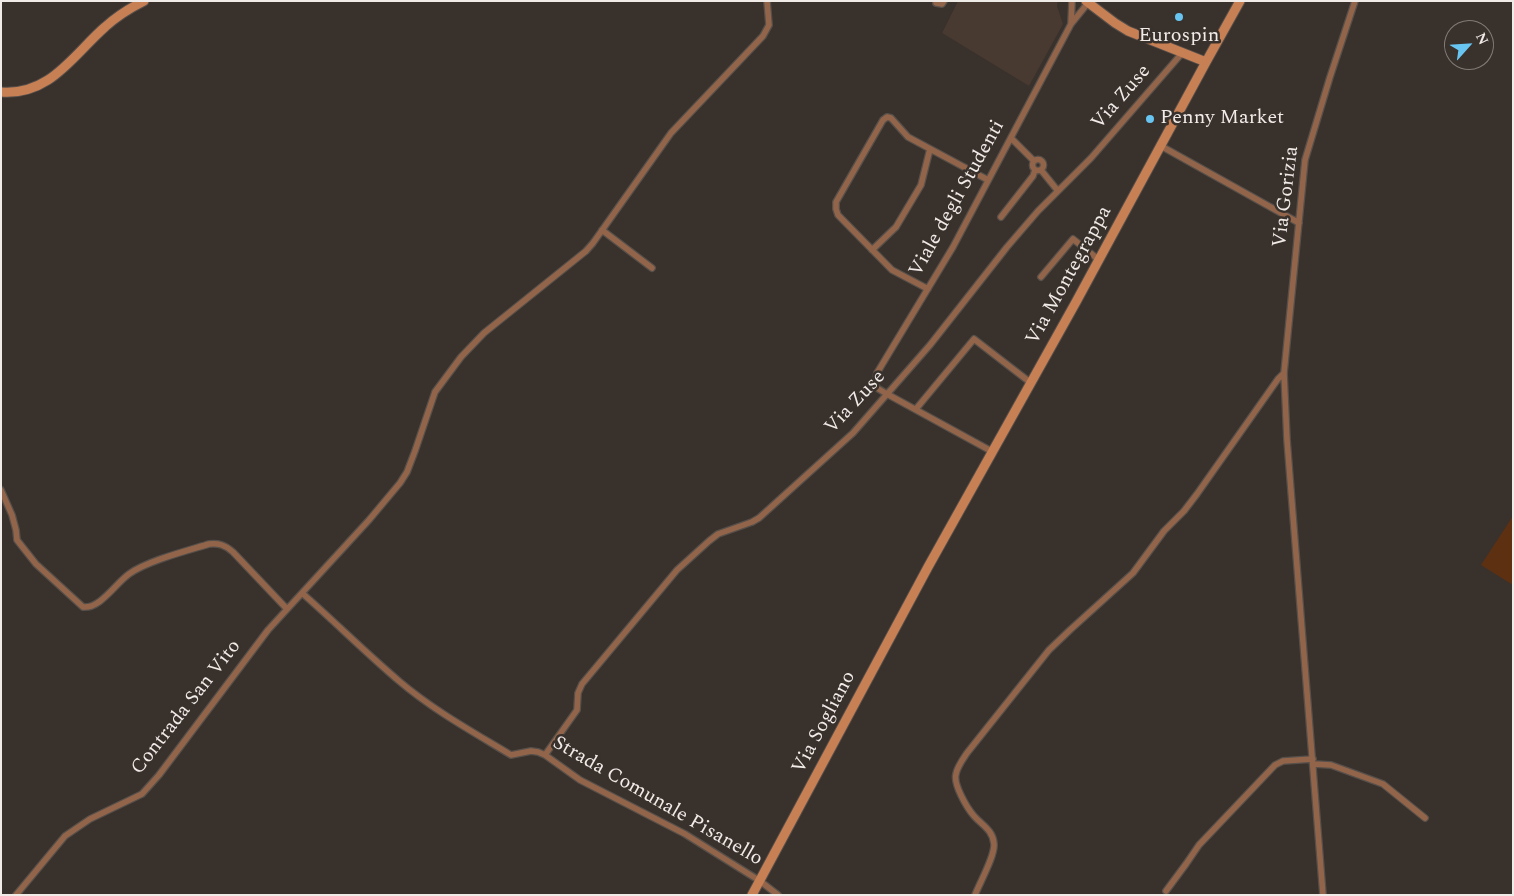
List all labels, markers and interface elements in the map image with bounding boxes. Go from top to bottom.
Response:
marker: Eurospin [1173,11,1185,23]
north arrow [1444,20,1494,70]
place label: Eurospin [1139,25,1219,49]
text: N [1470,29,1494,48]
street label: Via Zuse [1087,61,1157,135]
place label: Penny Market [1160,107,1284,131]
marker: Penny Market [1144,113,1156,125]
street label: Viale degli Studenti [905,117,1011,281]
street label: Via Gorizia [1269,145,1305,249]
street label: Via Montegrappa [1022,202,1118,350]
street label: Via Zuse [821,366,891,440]
street label: Contrada San Vito [127,636,247,780]
street label: Via Sogliano [788,668,862,778]
street label: Strada Comunale Pisanello [548,732,766,872]

